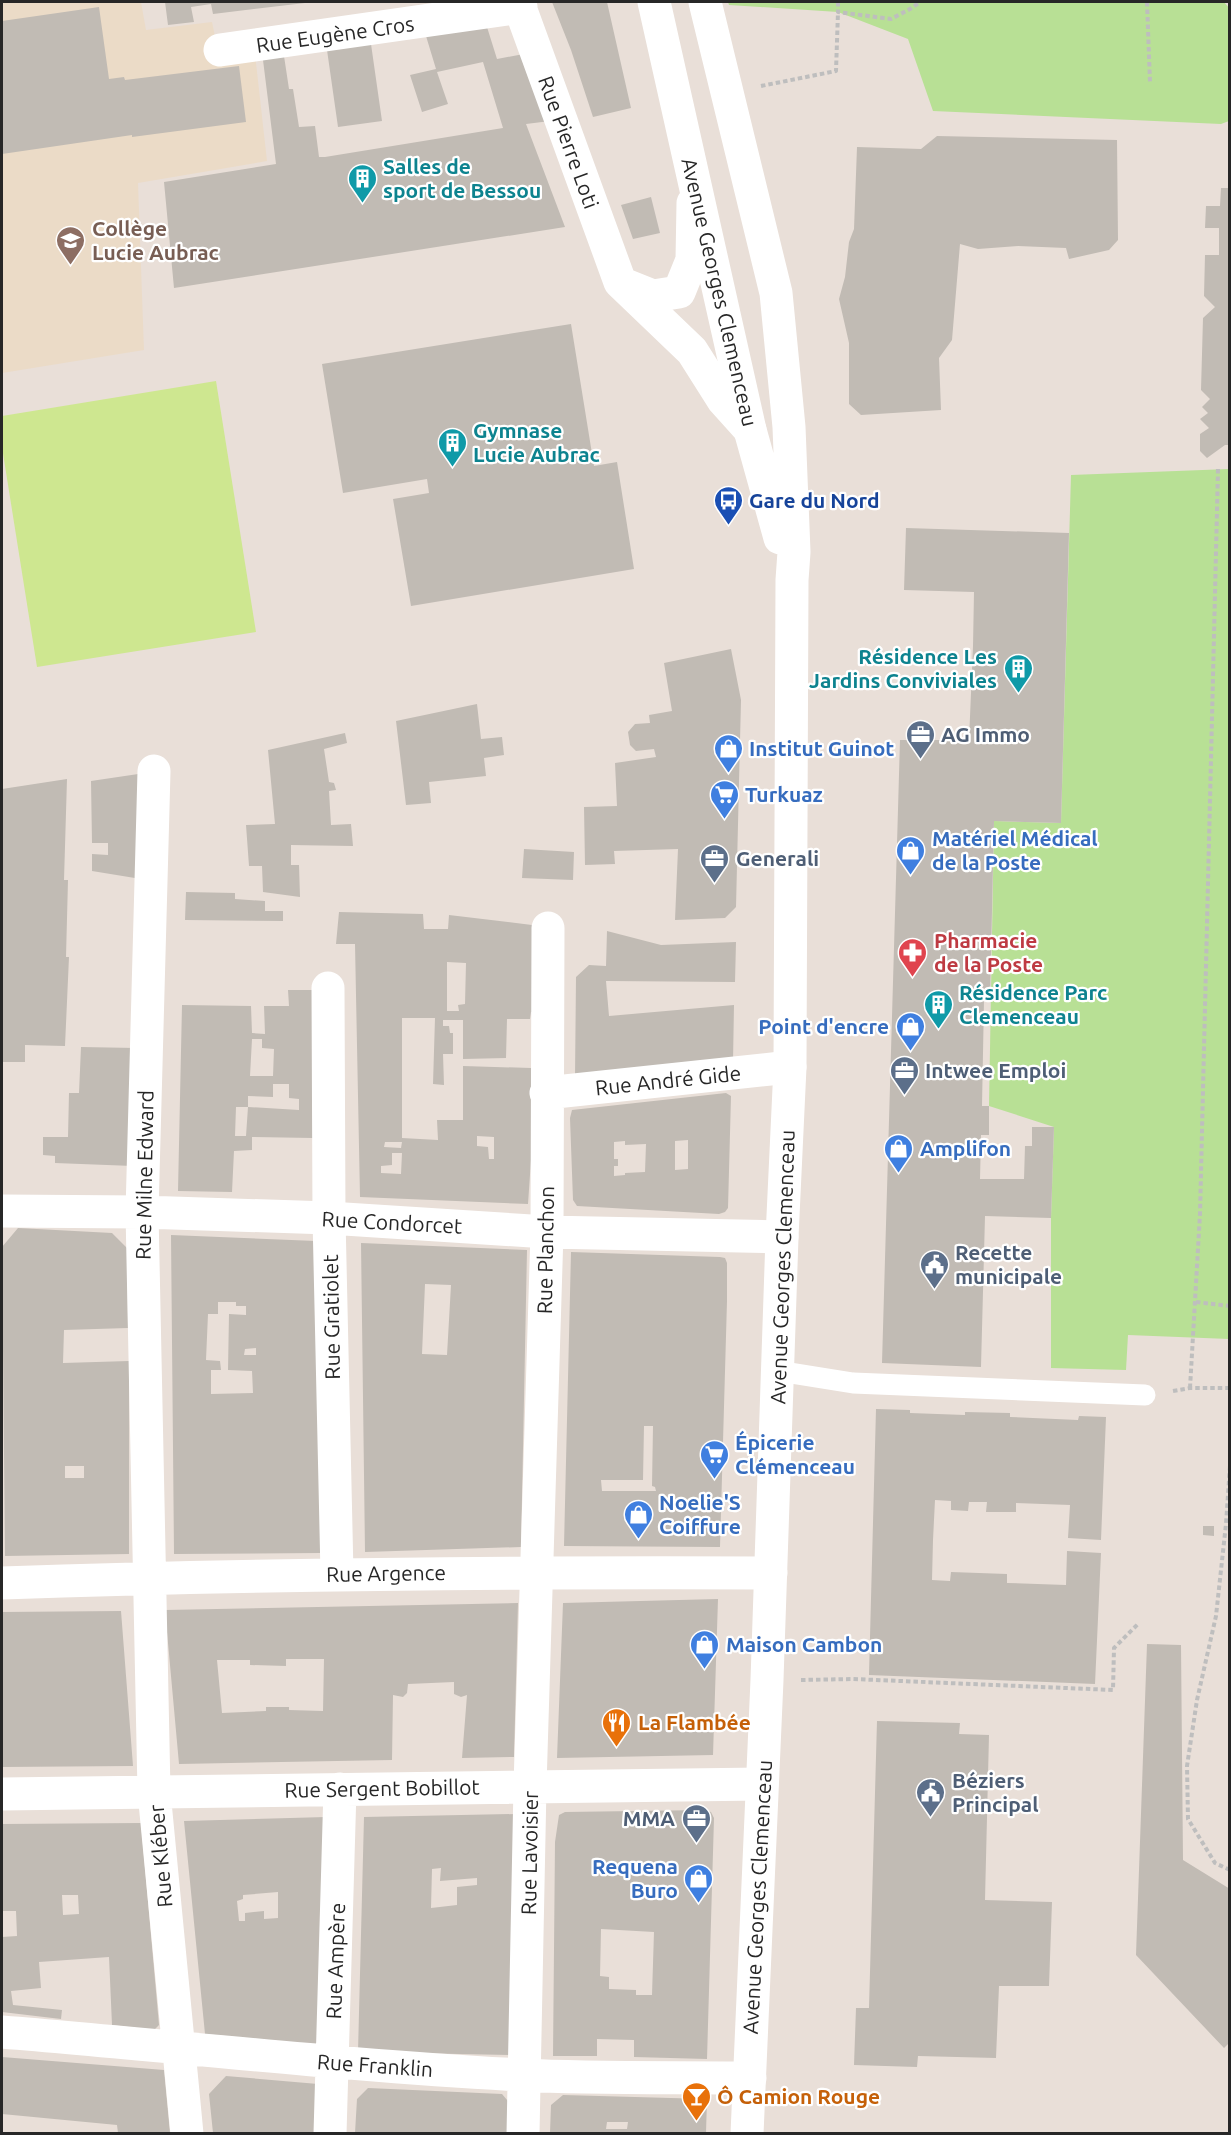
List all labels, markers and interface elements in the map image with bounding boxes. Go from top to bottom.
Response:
street label: Rue Eugène Cros [254,11,416,57]
street label: Rue Pierre Loti [534,72,604,212]
place label: Salles de sport de Bessou [383,154,541,202]
street label: Avenue Georges Clemenceau [677,155,763,429]
building icon: Salles de sport de Bessou [346,162,378,204]
place label: Collège Lucie Aubrac [92,216,219,264]
school or university icon: Collège Lucie Aubrac [55,224,87,266]
place label: Gymnase Lucie Aubrac [473,418,600,466]
building icon: Gymnase Lucie Aubrac [436,426,468,468]
bus stop icon: Gare du Nord [712,484,744,526]
place label: Gare du Nord [749,488,880,512]
place label: Résidence Les Jardins Conviviales [809,644,997,692]
building icon: Résidence Les Jardins Conviviales [1002,652,1034,694]
office icon: AG Immo [904,718,936,760]
place label: AG Immo [941,722,1030,746]
shop icon: Institut Guinot [712,732,744,774]
place label: Institut Guinot [749,736,894,760]
supermarket icon: Turkuaz [708,778,740,820]
place label: Turkuaz [745,782,823,806]
place label: Matériel Médical de la Poste [932,826,1098,874]
shop icon: Matériel Médical de la Poste [895,834,927,876]
office icon: Generali [699,842,731,884]
place label: Generali [736,846,819,870]
place label: Pharmacie de la Poste [934,928,1043,976]
pharmacy icon: Pharmacie de la Poste [897,936,929,978]
place label: Résidence Parc Clemenceau [959,980,1107,1028]
building icon: Résidence Parc Clemenceau [922,988,954,1030]
shop icon: Point d'encre [894,1010,926,1052]
place label: Point d'encre [758,1014,889,1038]
office icon: Intwee Emploi [888,1054,920,1096]
place label: Intwee Emploi [925,1058,1066,1082]
street label: Rue André Gide [594,1060,742,1100]
street label: Rue Milne Edward [131,1090,157,1260]
street label: Avenue Georges Clemenceau [765,1129,799,1405]
shop icon: Amplifon [883,1132,915,1174]
place label: Amplifon [920,1136,1011,1160]
street label: Rue Planchon [532,1186,558,1314]
street label: Rue Condorcet [321,1206,463,1238]
place label: Recette municipale [955,1240,1062,1288]
public building icon: Recette municipale [918,1248,950,1290]
street label: Rue Gratiolet [318,1254,344,1380]
place label: Épicerie Clémenceau [735,1430,855,1478]
supermarket icon: Épicerie Clémenceau [698,1438,730,1480]
place label: Noelie'S Coiffure [659,1490,741,1538]
shop icon: Noelie'S Coiffure [622,1498,654,1540]
street label: Rue Argence [326,1560,446,1586]
shop icon: Maison Cambon [689,1628,721,1670]
place label: Maison Cambon [726,1632,882,1656]
restaurant icon: La Flambée [601,1706,633,1748]
place label: La Flambée [638,1710,751,1734]
street label: Avenue Georges Clemenceau [738,1759,776,2035]
place label: Béziers Principal [952,1768,1039,1816]
street label: Rue Sergent Bobillot [284,1774,480,1802]
public building icon: Béziers Principal [915,1776,947,1818]
street label: Rue Lavoisier [516,1791,542,1915]
office icon: MMA [680,1802,712,1844]
street label: Rue Kléber [144,1804,176,1908]
place label: MMA [623,1806,675,1830]
place label: Requena Buro [592,1854,678,1902]
shop icon: Requena Buro [683,1862,715,1904]
street label: Rue Ampère [321,1902,349,2020]
street label: Rue Franklin [316,2049,434,2081]
bar icon: Ô Camion Rouge [680,2080,712,2122]
place label: Ô Camion Rouge [717,2084,880,2108]

